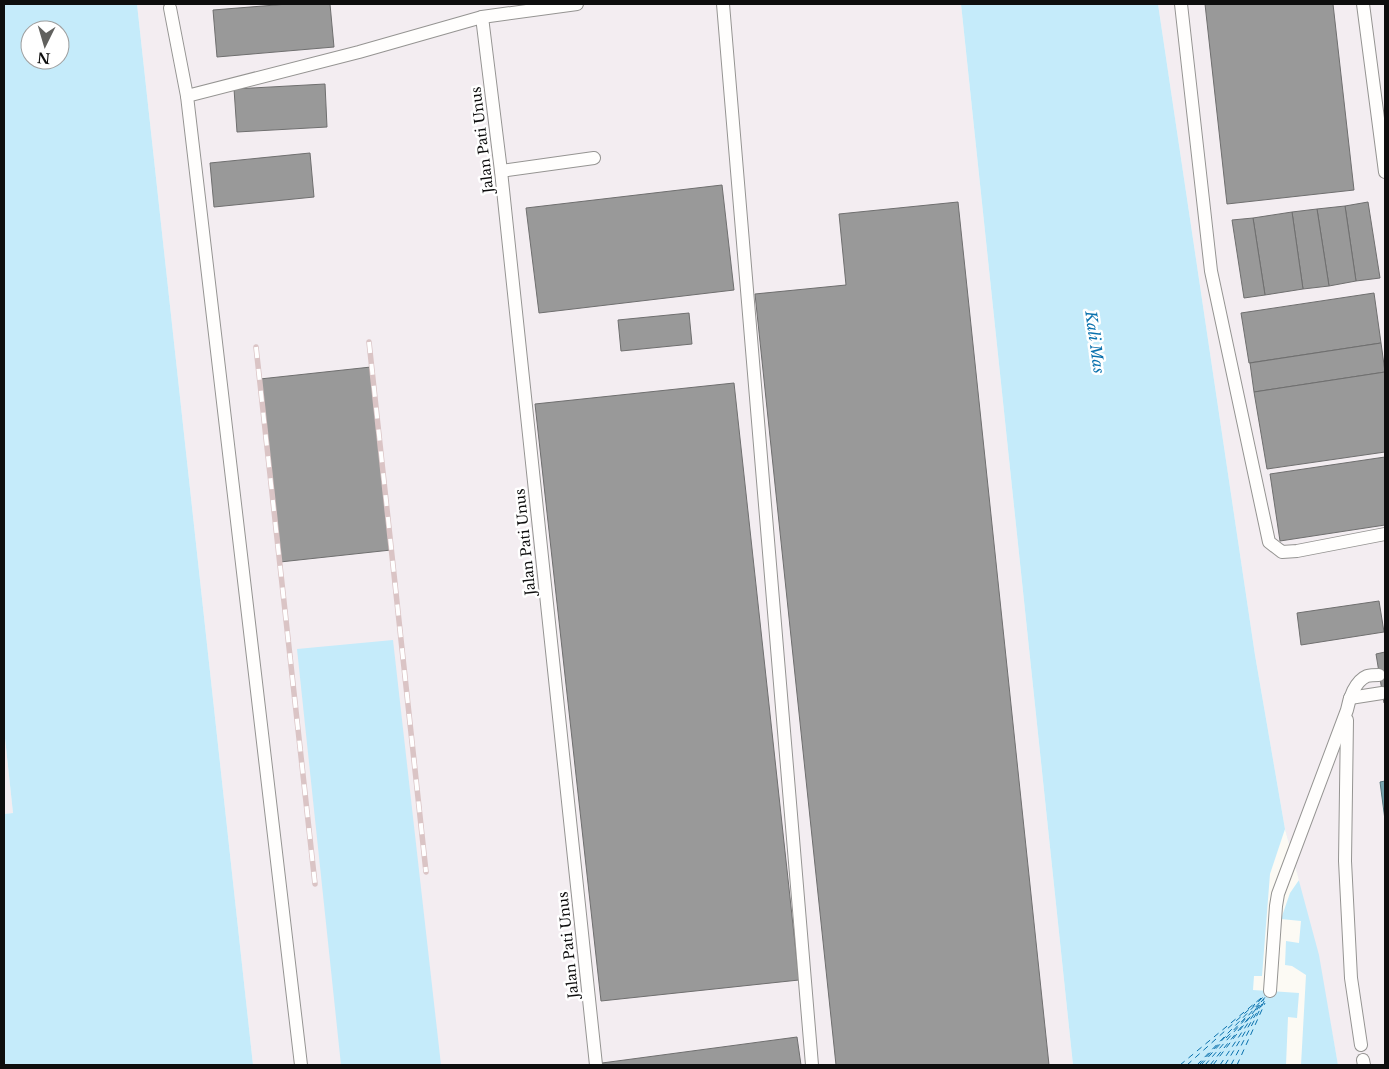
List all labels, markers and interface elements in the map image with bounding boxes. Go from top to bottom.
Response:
north arrow [20,20,70,70]
text: N [37,48,51,67]
street label: Jalan Pati Unus [467,86,498,196]
water label: Kali Mas [1081,308,1109,375]
street label: Jalan Pati Unus [510,488,540,598]
street label: Jalan Pati Unus [553,891,583,1001]

